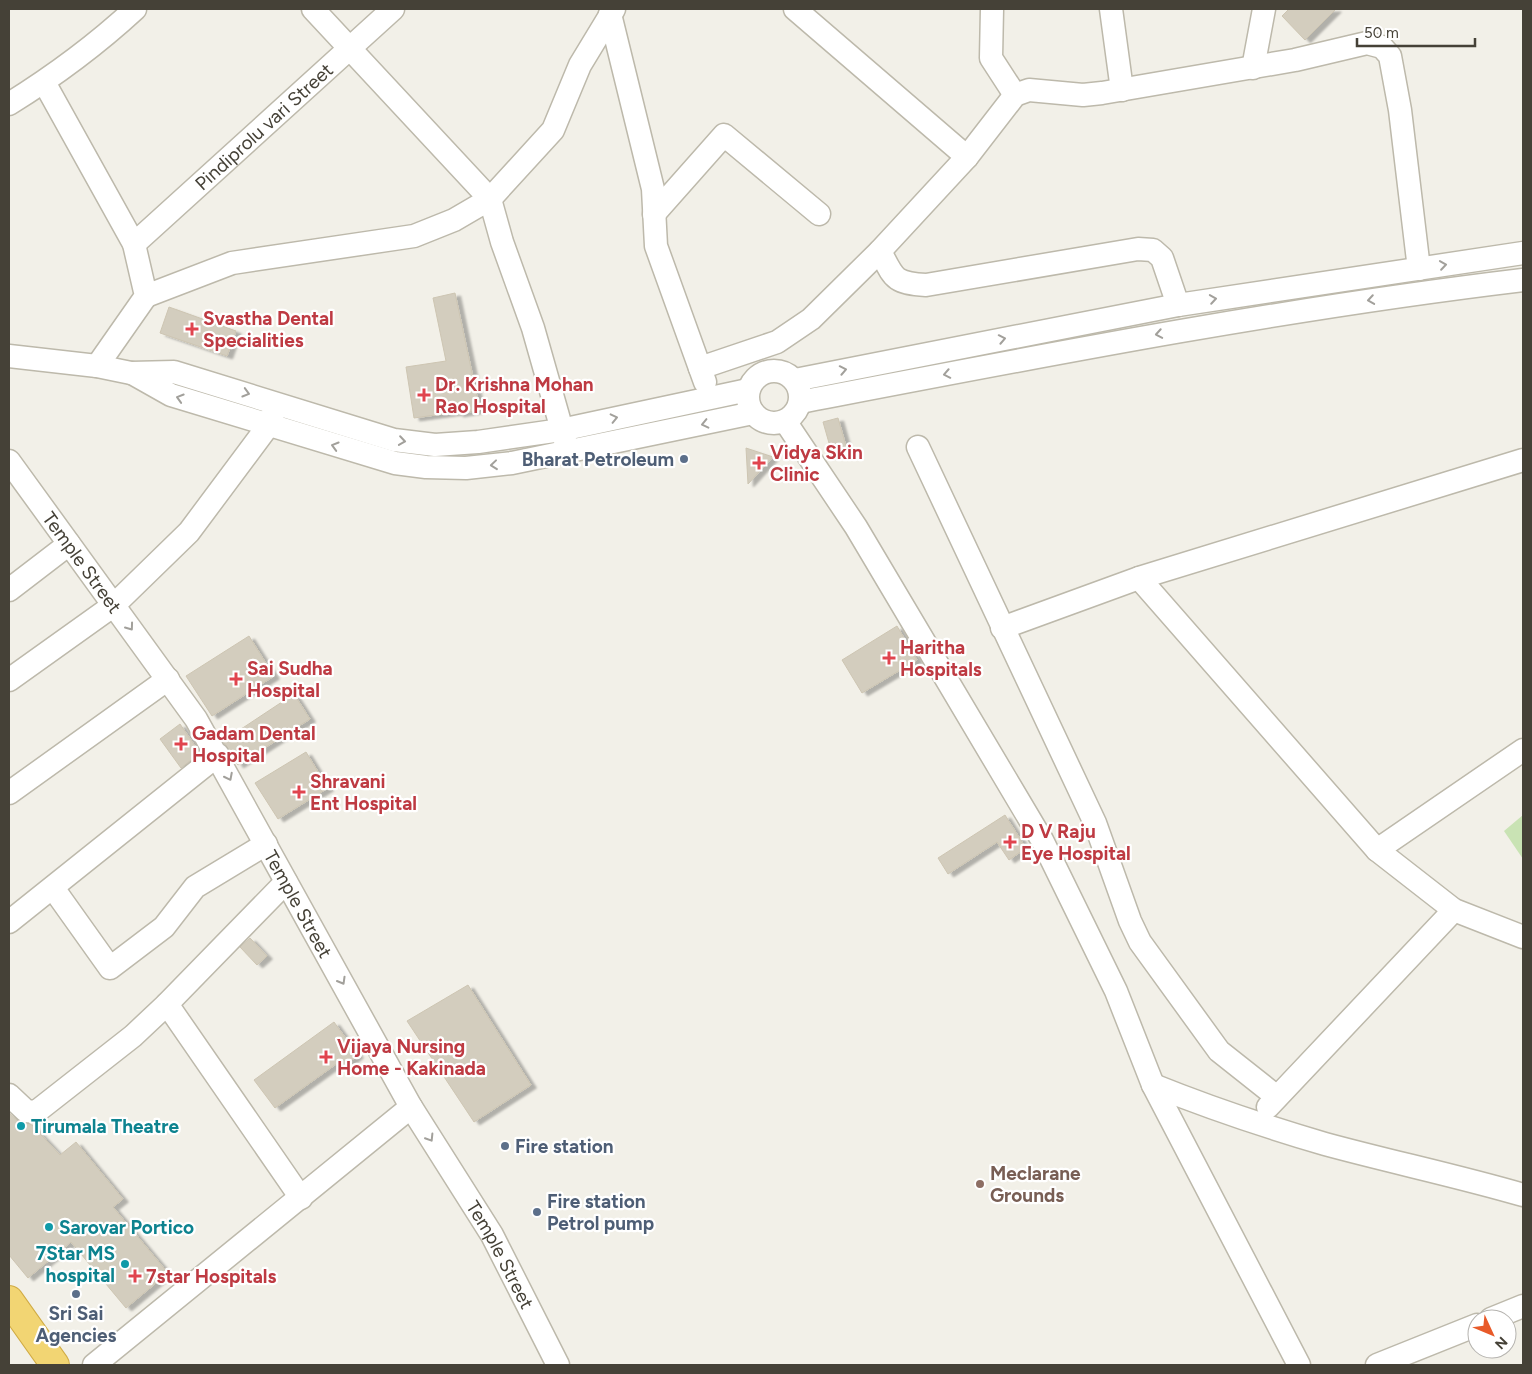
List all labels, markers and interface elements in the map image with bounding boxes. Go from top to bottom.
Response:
scale bar [1357,15,1474,47]
text: 50 m [1364,24,1399,42]
street label: Pindiprolu vari Street [190,58,337,195]
one-way arrow [1440,260,1448,271]
one-way arrow [1366,294,1375,304]
one-way arrow [1209,295,1218,305]
place label: Svastha Dental Specialities [203,307,334,352]
marker: Svastha Dental Specialities [185,322,199,336]
one-way arrow [1154,329,1163,339]
one-way arrow [998,334,1007,345]
one-way arrow [838,366,847,376]
one-way arrow [943,368,952,379]
place label: Dr. Krishna Mohan Rao Hospital [435,373,594,418]
one-way arrow [242,388,250,398]
marker: Dr. Krishna Mohan Rao Hospital [417,388,431,402]
one-way arrow [176,394,184,404]
one-way arrow [610,414,619,424]
one-way arrow [701,418,710,428]
one-way arrow [398,435,406,446]
one-way arrow [331,441,340,451]
place label: Vidya Skin Clinic [770,441,863,486]
place label: Bharat Petroleum [522,448,674,471]
marker: Bharat Petroleum [678,453,690,465]
marker: Vidya Skin Clinic [752,456,766,470]
one-way arrow [490,459,498,470]
street label: Temple Street [38,507,127,617]
one-way arrow [124,621,133,631]
place label: Haritha Hospitals [900,636,982,681]
marker: Haritha Hospitals [882,651,896,665]
place label: Sai Sudha Hospital [247,657,333,702]
marker: Sai Sudha Hospital [229,672,243,686]
place label: Gadam Dental Hospital [192,722,316,767]
marker: Gadam Dental Hospital [174,737,188,751]
place label: Shravani Ent Hospital [310,770,417,815]
one-way arrow [223,772,233,781]
marker: Shravani Ent Hospital [292,785,306,799]
place label: D V Raju Eye Hospital [1021,820,1131,865]
marker: D V Raju Eye Hospital [1003,835,1017,849]
street label: Temple Street [259,846,337,962]
one-way arrow [336,975,346,984]
place label: Vijaya Nursing Home - Kakinada [337,1035,486,1080]
marker: Vijaya Nursing Home - Kakinada [319,1050,333,1064]
place label: Tirumala Theatre [31,1115,180,1138]
marker: Tirumala Theatre [15,1120,27,1132]
one-way arrow [424,1132,433,1141]
place label: Fire station [515,1135,614,1158]
marker: Fire station [499,1140,511,1152]
place label: Meclarane Grounds [990,1162,1081,1207]
marker: Meclarane Grounds [974,1178,986,1190]
place label: Fire station Petrol pump [547,1190,654,1235]
street label: Temple Street [462,1196,539,1313]
marker: Fire station Petrol pump [531,1206,543,1218]
place label: Sarovar Portico [59,1216,194,1239]
marker: Sarovar Portico [43,1221,55,1233]
place label: 7Star MS hospital [36,1242,115,1287]
marker: 7Star MS hospital [119,1258,131,1270]
place label: 7star Hospitals [146,1265,277,1288]
marker: 7star Hospitals [128,1269,142,1283]
marker: Sri Sai Agencies [70,1288,82,1300]
place label: Sri Sai Agencies [36,1302,117,1347]
north arrow [1467,1309,1517,1359]
text: N [1491,1333,1511,1352]

